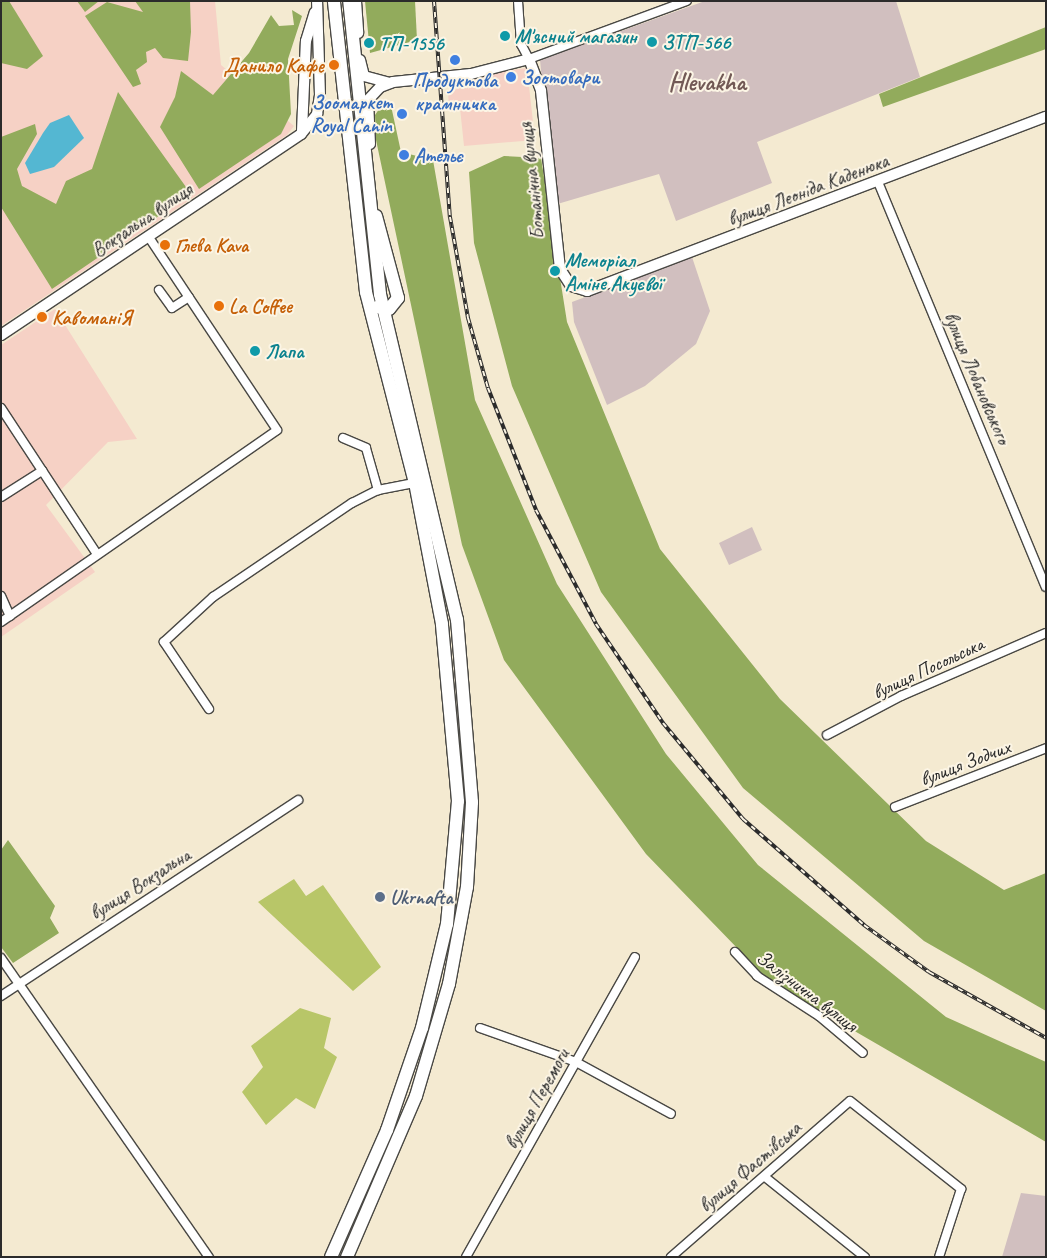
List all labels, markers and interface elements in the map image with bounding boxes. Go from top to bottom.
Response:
place label: М'ясний магазин [515,24,637,48]
marker: М'ясний магазин [499,30,511,42]
place label: ЗТП-566 [662,30,730,54]
place label: ТП-1556 [379,31,444,55]
marker: ЗТП-566 [646,36,658,48]
marker: ТП-1556 [363,37,375,49]
place label: Данило Кафе [224,53,324,77]
marker: Продуктова крамничка [449,54,461,66]
marker: Данило Кафе [328,59,340,71]
place label: Зоотовари [521,65,600,89]
district label: Hlevakha [668,67,746,97]
place label: Продуктова крамничка [413,68,497,115]
marker: Зоотовари [505,71,517,83]
place label: Зоомаркет Royal Canin [310,90,392,137]
marker: Зоомаркет Royal Canin [396,108,408,120]
street label: Ботанічна вулиця [514,121,550,241]
place label: Ательє [414,143,463,167]
street label: вулиця Леоніда Каденюка [724,148,892,232]
marker: Ательє [398,149,410,161]
street label: Вокзальна вулиця [88,178,196,262]
place label: Глева Kava [175,233,248,257]
marker: Глева Kava [159,239,171,251]
place label: Меморіал Аміне Акуєвої [565,248,660,295]
marker: Меморіал Аміне Акуєвої [549,265,561,277]
place label: La Coffee [229,294,291,318]
marker: La Coffee [213,300,225,312]
place label: КавоманіЯ [52,305,132,329]
street label: вулиця Лобановського [938,308,1016,448]
marker: КавоманіЯ [36,311,48,323]
place label: Лапа [265,339,304,363]
marker: Лапа [249,345,261,357]
street label: вулиця Посольська [868,632,988,704]
street label: вулиця Зодчих [916,735,1014,791]
street label: вулиця Вокзальна [85,843,195,925]
place label: Ukrnafta [390,885,453,909]
marker: Ukrnafta [374,891,386,903]
street label: Залізнична вулиця [751,945,863,1037]
street label: вулиця Перемоги [500,1045,574,1153]
street label: вулиця Фастівська [694,1116,806,1218]

